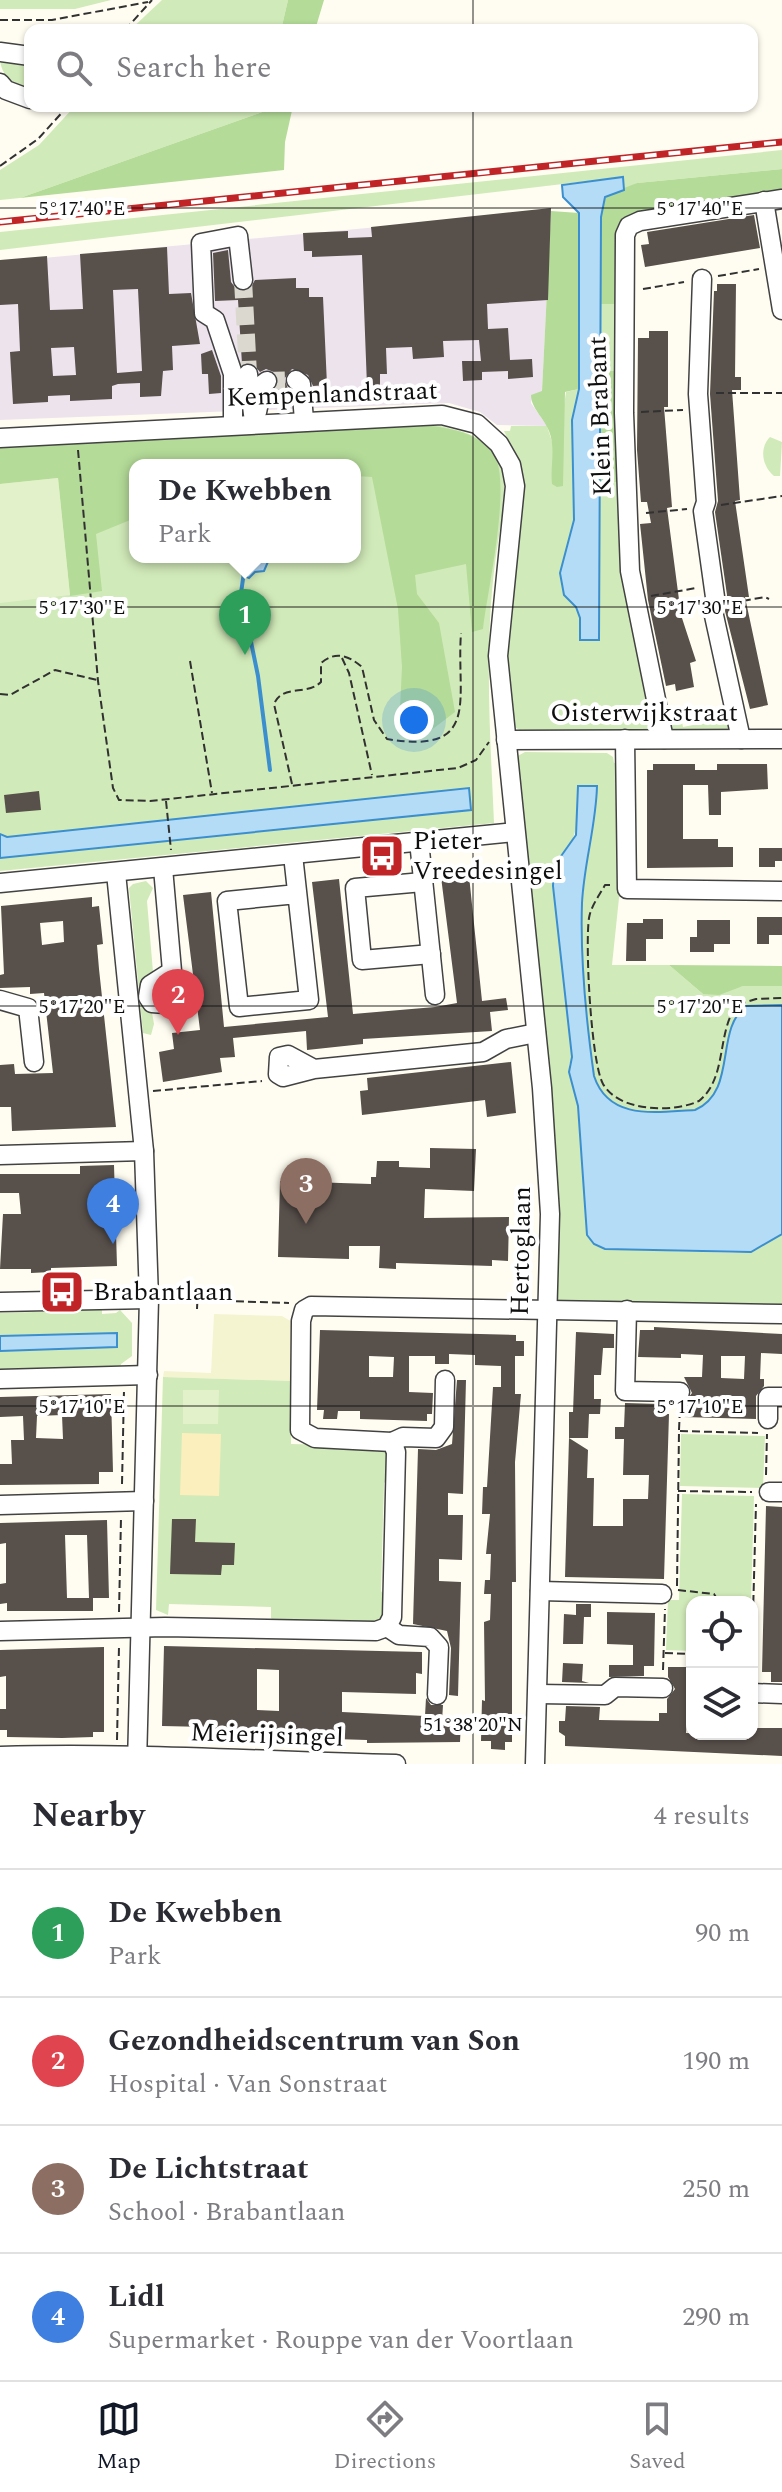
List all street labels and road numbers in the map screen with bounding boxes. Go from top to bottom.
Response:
street label: Klein Brabant [577,335,623,497]
street label: Kempenlandstraat [226,370,438,418]
street label: Oisterwijkstraat [550,693,738,733]
street label: Hertoglaan [500,1186,542,1316]
street label: Meierijsingel [190,1712,344,1758]

